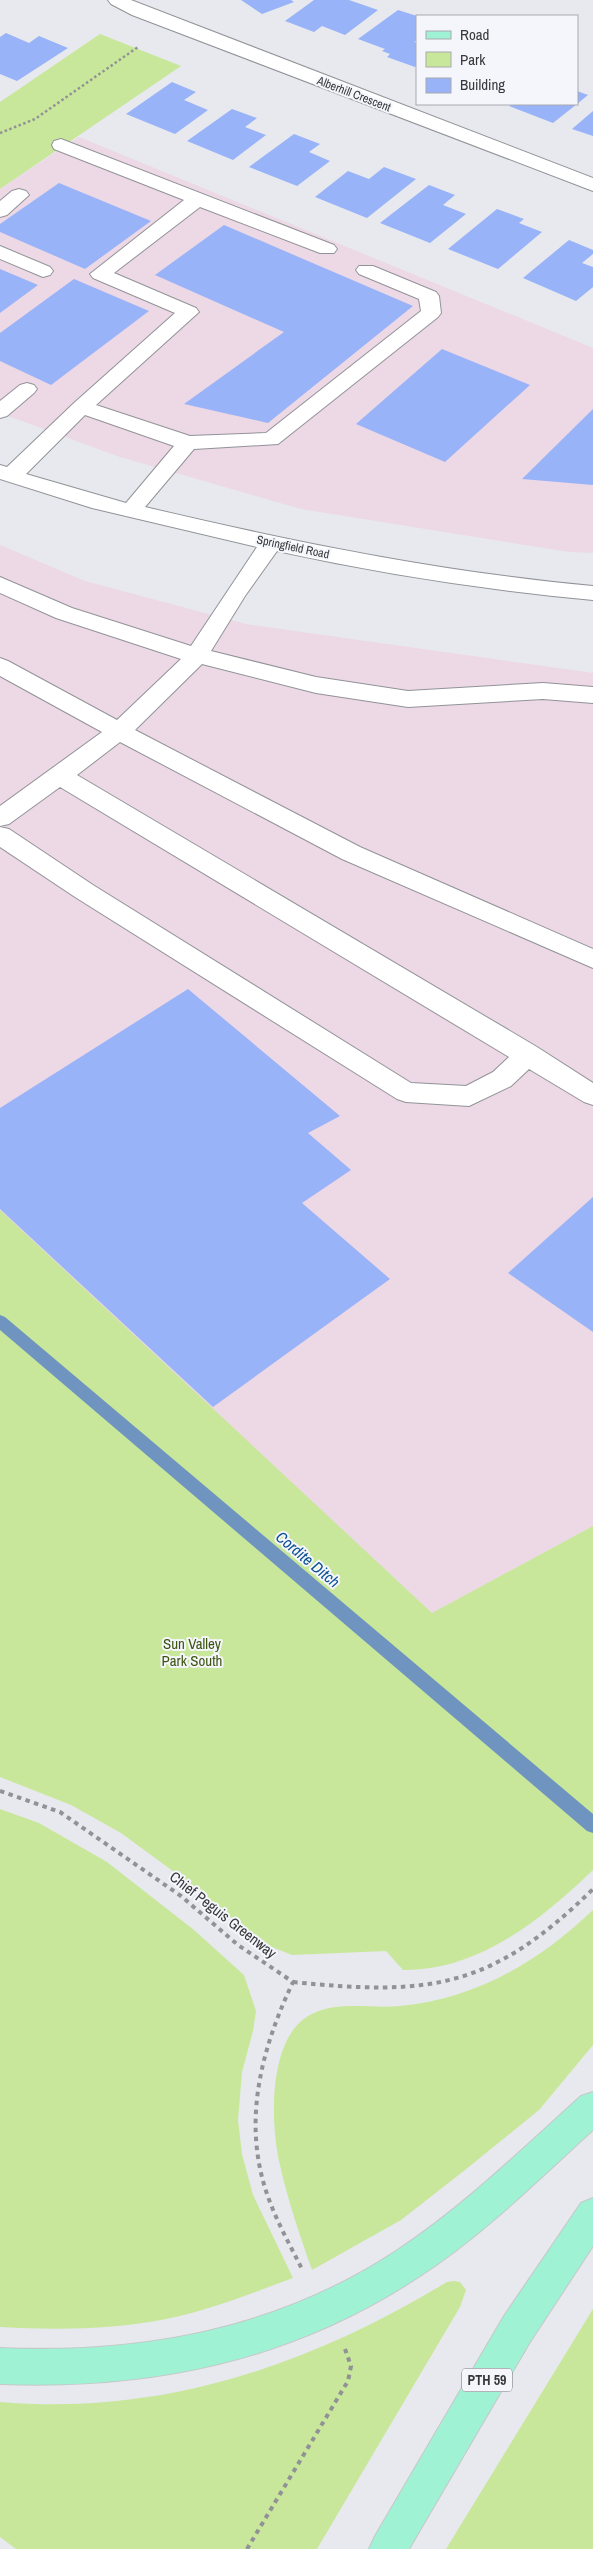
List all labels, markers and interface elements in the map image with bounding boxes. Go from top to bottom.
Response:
legend [416,15,578,105]
text: Road [460,24,489,45]
text: Park [460,49,486,70]
street label: Alberhill Crescent [314,72,393,115]
text: Building [460,74,505,95]
street label: Springfield Road [255,531,331,563]
water label: Cordite Ditch [271,1526,345,1592]
park label: Sun Valley Park South [162,1633,222,1671]
street label: Chief Peguis Greenway [165,1866,282,1964]
road number: PTH 59 [462,2368,512,2392]

